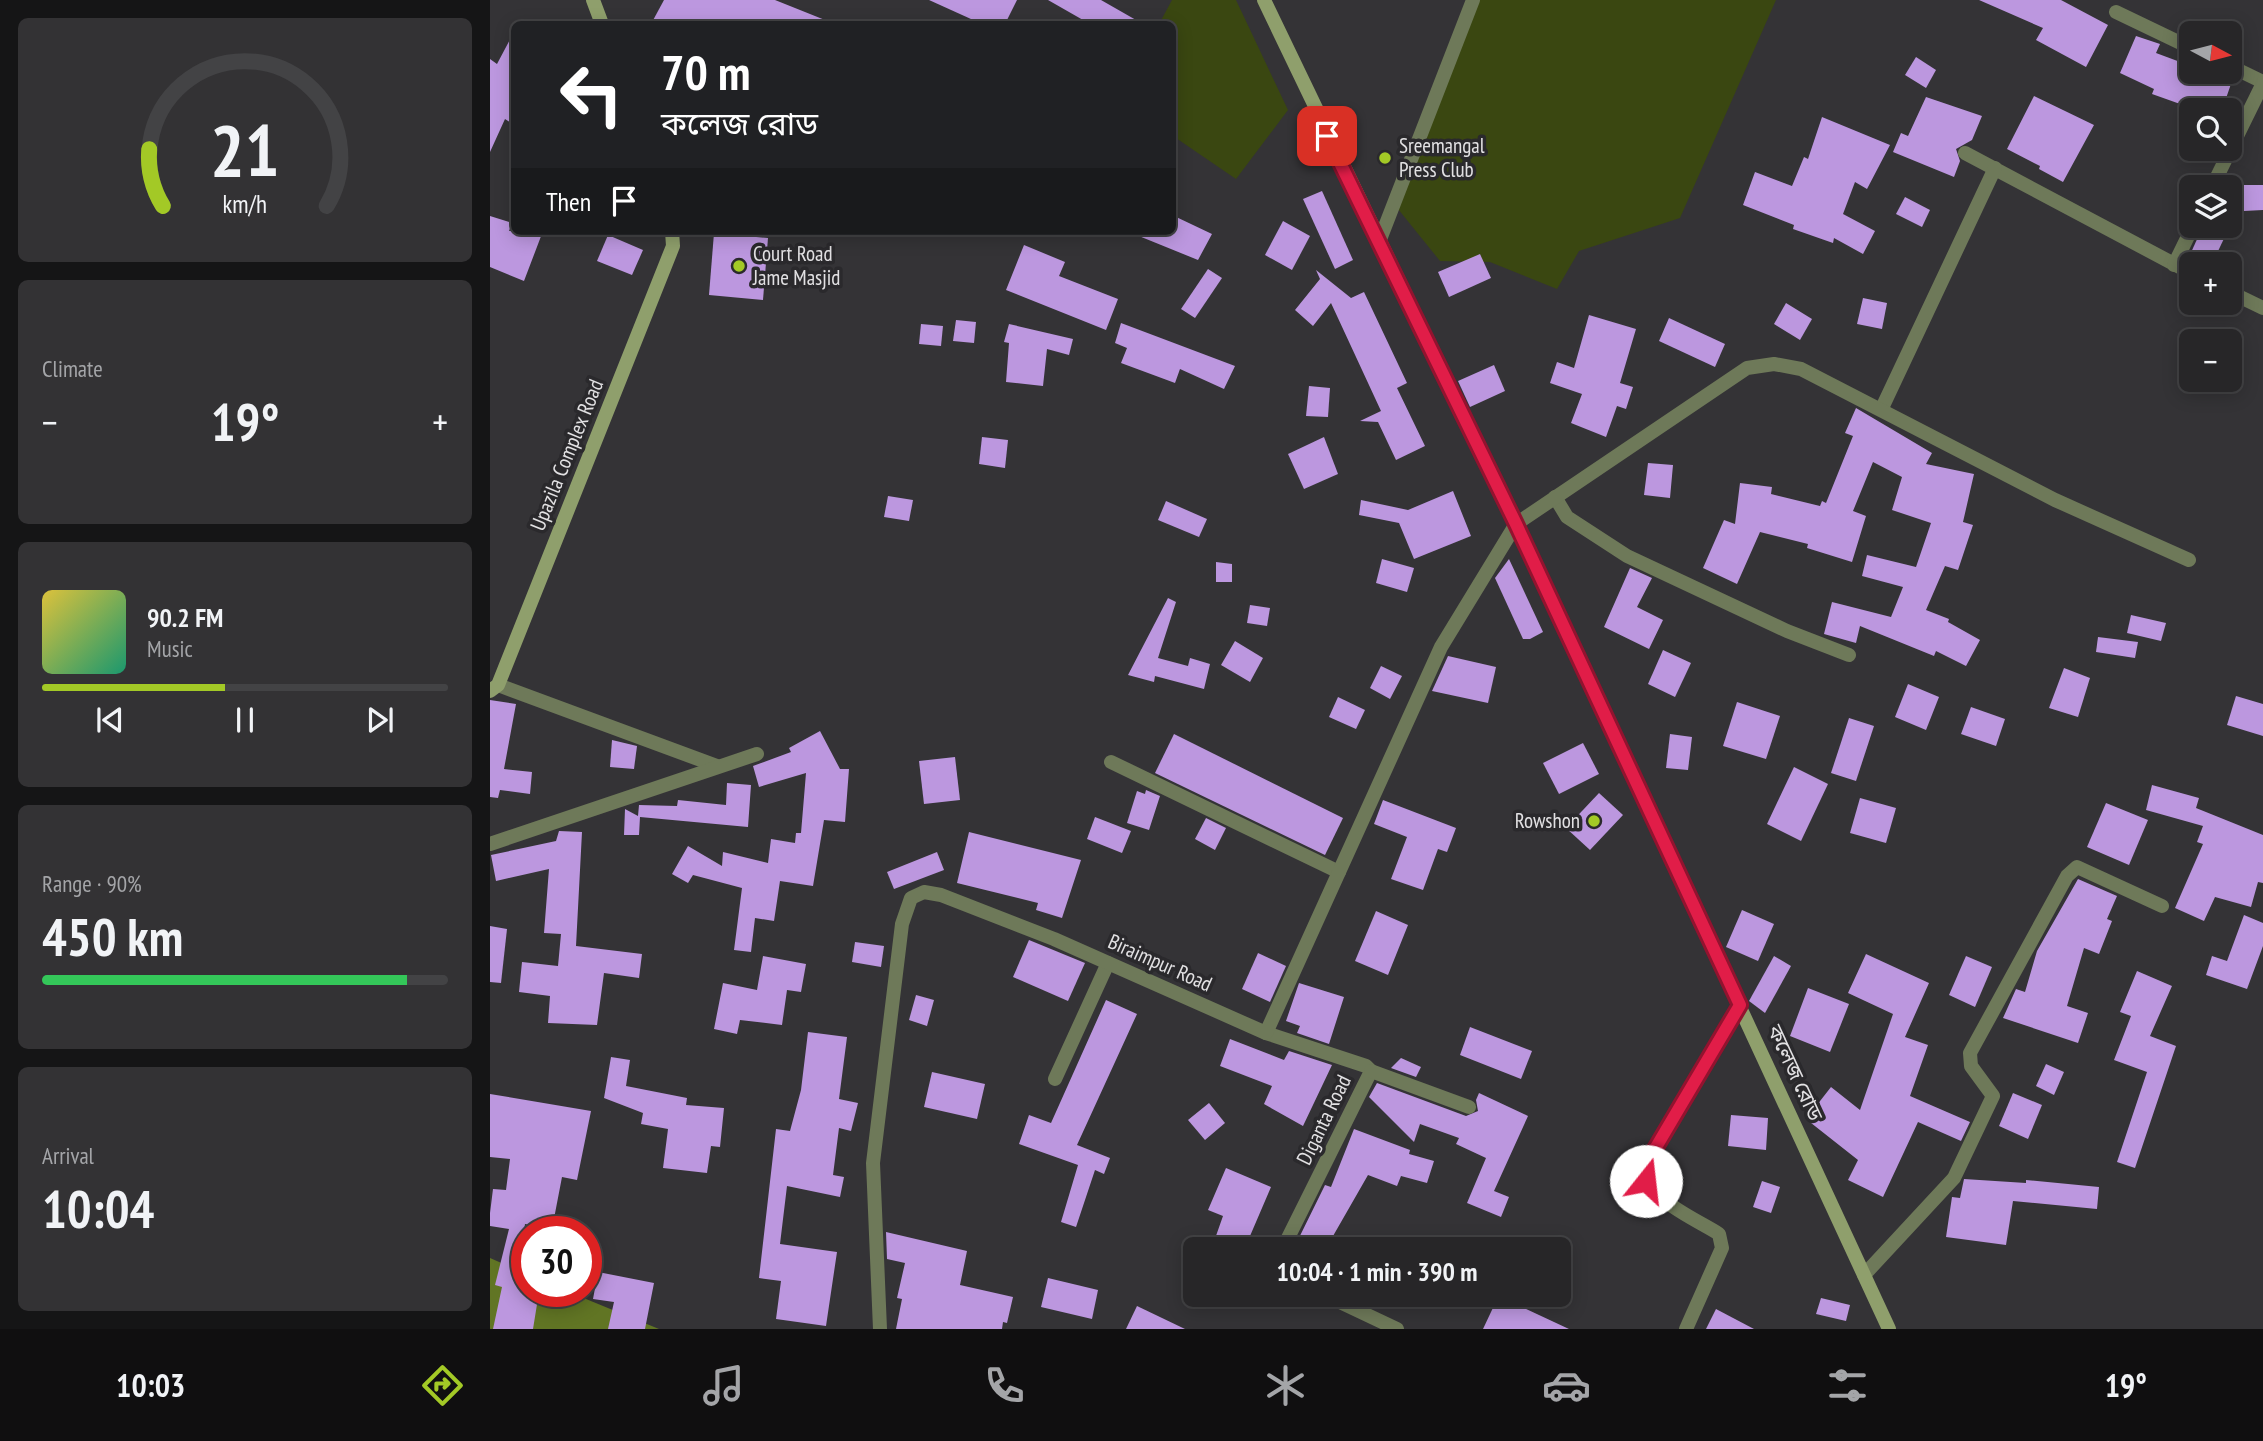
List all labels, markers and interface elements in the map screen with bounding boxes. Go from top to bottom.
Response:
north arrow [2179,21,2242,84]
map controls [2179,21,2242,392]
text: 70 m [661,40,750,104]
icon: left [546,49,637,140]
button: search [2179,98,2242,161]
text: 21 [210,102,280,196]
text: কলেজ রোড [661,102,818,144]
pin [1297,106,1357,166]
icon: arrive [1308,117,1346,155]
place label: Sreemangal Press Club [1399,132,1485,183]
marker: Sreemangal Press Club [1377,150,1393,166]
button: layers [2179,175,2242,238]
icon: arrive [605,182,643,220]
text: Then [546,185,591,218]
text: km/h [223,188,267,220]
place label: Court Road Jame Masjid [752,240,840,291]
button: + [2179,252,2242,315]
marker: Court Road Jame Masjid [731,258,747,274]
button: − [2179,329,2242,392]
text: Climate [42,354,103,383]
street label: Upazila Complex Road [524,375,609,534]
text: 19° [211,388,279,455]
text: − [42,397,58,446]
text: + [432,397,448,446]
text: 90.2 FM [147,601,223,634]
text: Music [147,634,193,663]
icon: previous [91,701,129,739]
icon: pause [226,701,264,739]
icon: next [361,701,399,739]
place label: Rowshon [1515,807,1580,834]
marker: Rowshon [1586,813,1602,829]
text: Range · 90% [42,869,142,898]
text: 450 km [42,903,183,970]
street label: Biraimpur Road [1104,928,1216,997]
street label: কলেজ রোড [1761,1019,1830,1126]
street label: Diganta Road [1290,1070,1357,1169]
text: Arrival [42,1141,94,1170]
position arrow [1609,1144,1683,1218]
text: 10:04 [42,1175,154,1242]
speed limit sign: 30 [511,1216,602,1307]
text: 10:04 · 1 min · 390 m [1277,1255,1477,1288]
icon: directions [418,1361,467,1410]
icon: music [699,1361,748,1410]
icon: phone [980,1361,1029,1410]
icon: climate [1261,1361,1310,1410]
icon: car [1542,1361,1591,1410]
icon: filters [1823,1361,1872,1410]
text: 10:03 [116,1364,185,1406]
text: 19° [2105,1364,2147,1406]

